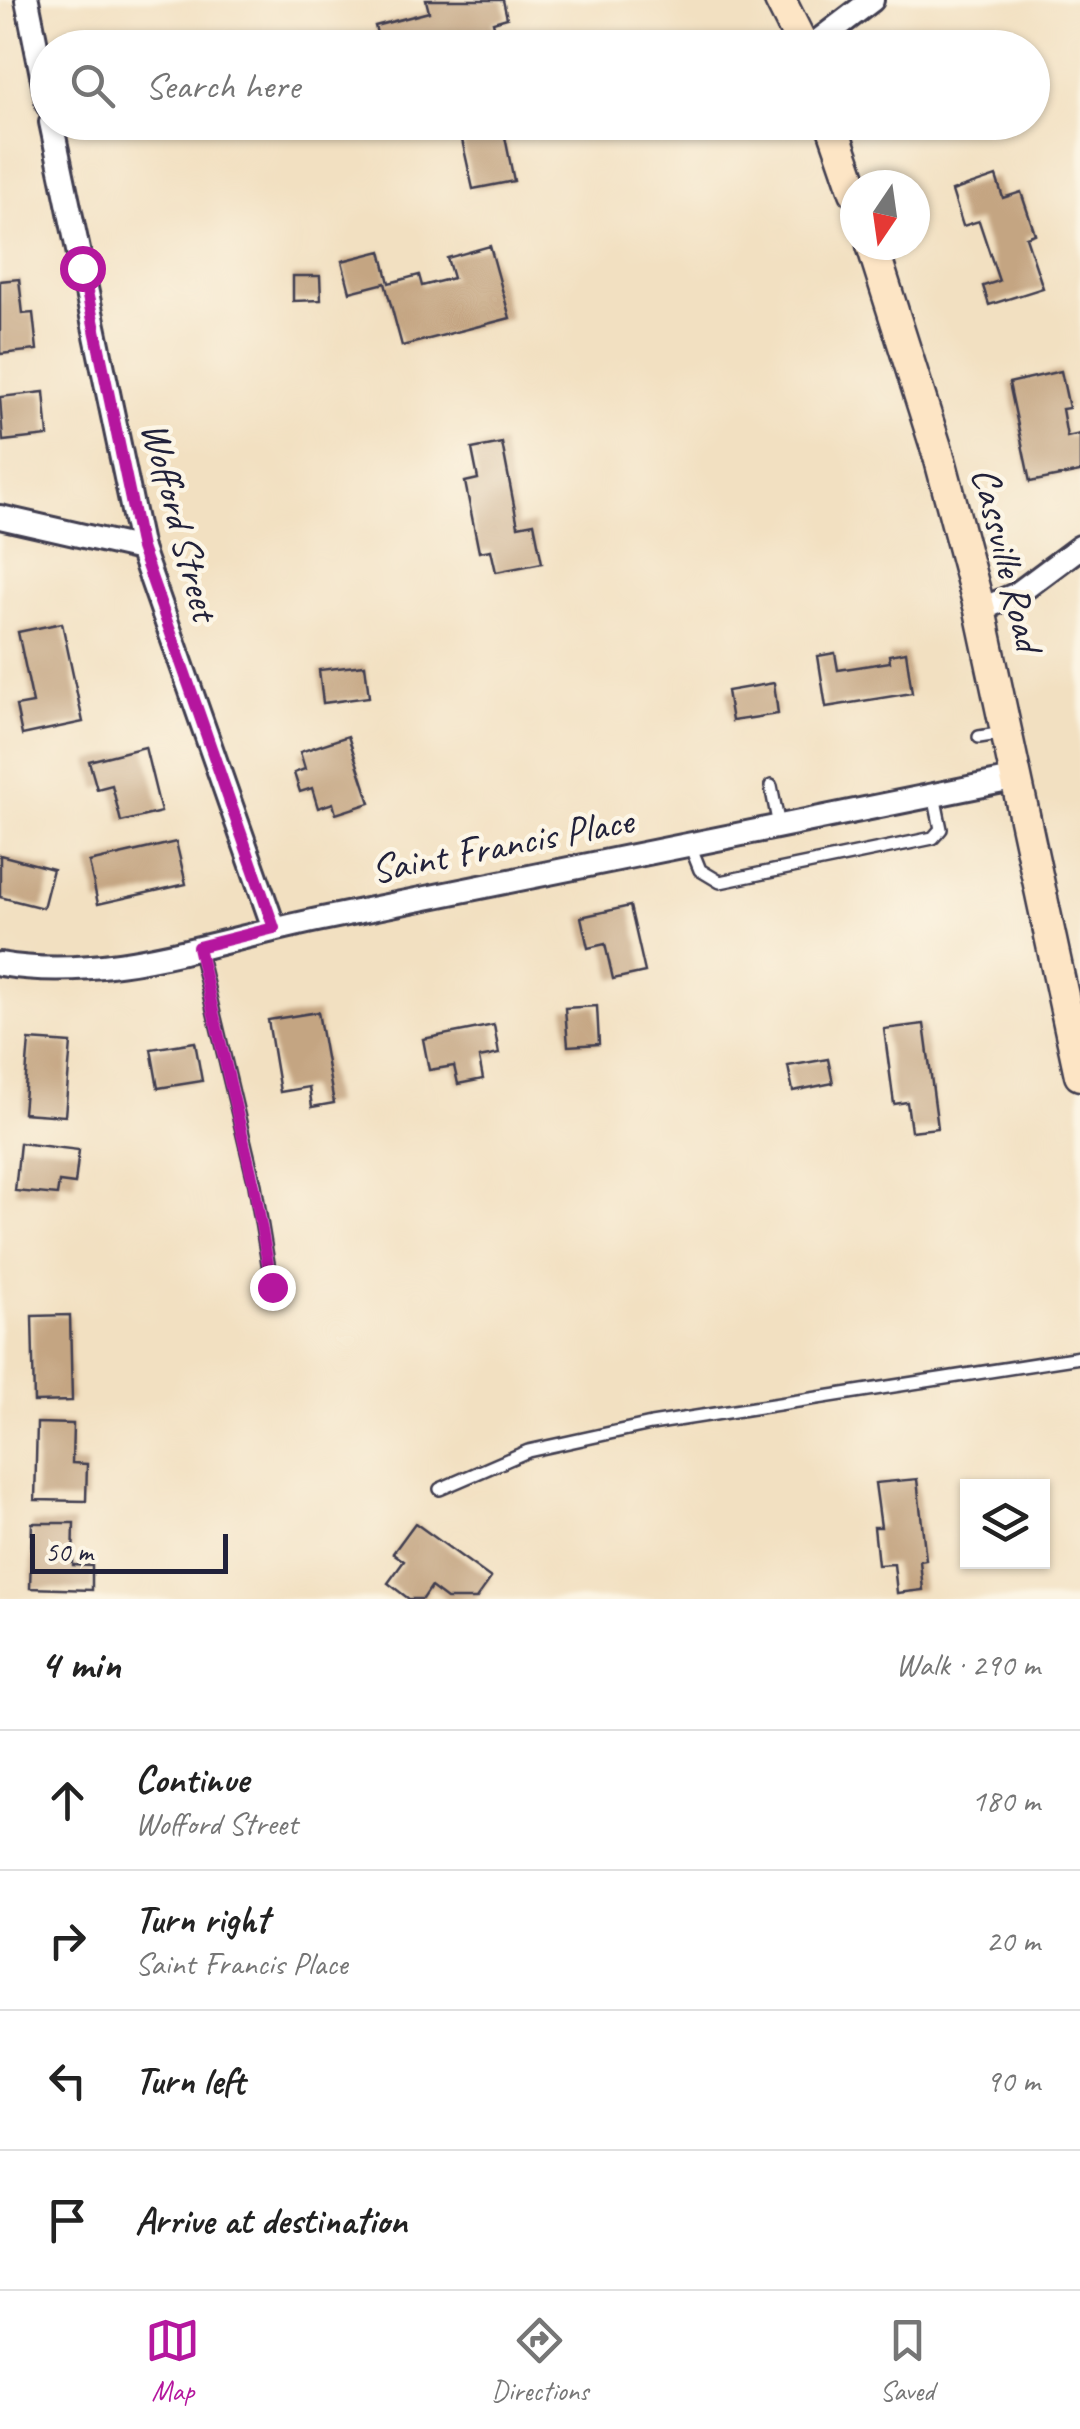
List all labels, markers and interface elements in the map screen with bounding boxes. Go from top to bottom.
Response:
search box [30,30,1050,140]
icon: search [65,58,120,113]
text: Search here [145,62,300,109]
north arrow [840,170,930,260]
route start [60,246,106,292]
street label: Wofford Street [130,416,231,629]
street label: Cassville Road [960,462,1055,661]
street label: Saint Francis Place [367,795,640,895]
route end [250,1265,296,1311]
map controls [960,1479,1050,1569]
button: layers [960,1479,1050,1569]
scale bar [30,1529,228,1574]
text: 50 m [45,1534,93,1569]
text: 4 min [40,1638,120,1691]
text: Walk · 290 m [896,1644,1040,1685]
text: Continue [135,1756,249,1803]
icon: ahead [40,1773,95,1828]
text: 180 m [971,1780,1040,1821]
text: Wofford Street [135,1803,298,1844]
text: Turn right [135,1896,269,1943]
icon: right [40,1913,95,1968]
text: 20 m [986,1920,1040,1961]
text: Saint Francis Place [135,1943,347,1984]
icon: left [40,2053,95,2108]
text: Turn left [135,2057,245,2104]
text: 90 m [986,2060,1040,2101]
icon: arrive [40,2193,95,2248]
text: Arrive at destination [135,2197,407,2244]
tab: Map [145,2313,200,2408]
tab: Directions [491,2313,589,2408]
tab: Saved [880,2313,935,2408]

